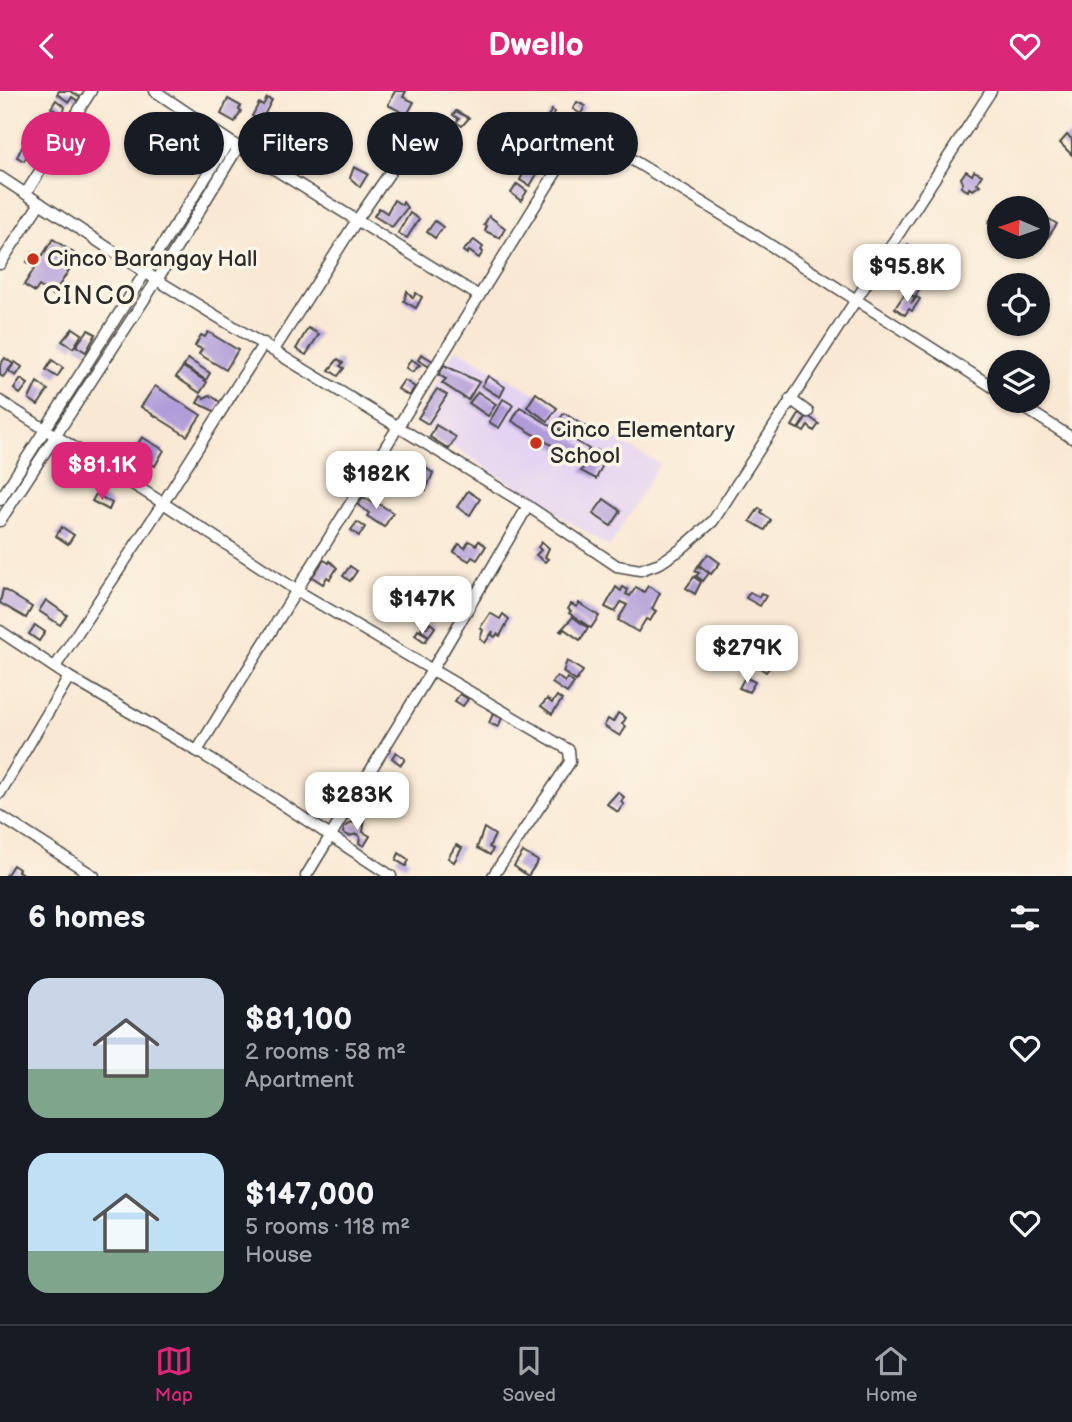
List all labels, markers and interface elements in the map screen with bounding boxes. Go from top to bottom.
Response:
text: Dwello [488,26,584,65]
icon: back [28,27,66,65]
icon: heart [1006,27,1044,65]
chip: Buy [21,112,110,175]
chip: Rent [124,112,224,175]
chip: Filters [238,112,353,175]
chip: New [367,112,463,175]
chip: Apartment [477,112,638,175]
north arrow [987,196,1050,259]
map controls [987,196,1050,413]
place label: Cinco Barangay Hall [47,245,257,273]
pin: $95.8K [850,245,964,304]
marker: Cinco Barangay Hall [25,251,41,267]
text: $95.8K [869,253,945,281]
button: locate [987,273,1050,336]
district label: CINCO [43,281,137,312]
button: layers [987,350,1050,413]
place label: Cinco Elementary School [550,416,735,470]
marker: Cinco Elementary School [528,435,544,451]
pin: $81.1K [45,443,159,502]
text: $81.1K [67,451,137,479]
pin: $182K [327,451,425,511]
text: $182K [342,460,410,488]
pin: $147K [373,577,471,636]
text: $147K [389,585,455,613]
pin: $279K [698,625,796,685]
text: $279K [712,634,782,662]
pin: $283K [308,773,406,832]
text: $283K [321,781,393,809]
icon: filters [1006,899,1044,937]
text: 6 homes [28,900,145,936]
text: $81,100 [245,1002,352,1038]
icon: home [84,1006,168,1090]
icon: heart [1006,1029,1044,1067]
text: 2 rooms · 58 m² [245,1038,406,1066]
text: Apartment [245,1066,354,1094]
text: $147,000 [245,1177,374,1213]
icon: home [84,1181,168,1265]
icon: heart [1006,1204,1044,1242]
text: 5 rooms · 118 m² [245,1213,410,1241]
text: House [245,1241,312,1269]
tab: Map [155,1342,193,1407]
tab: Saved [503,1342,556,1407]
tab: Home [866,1342,917,1407]

